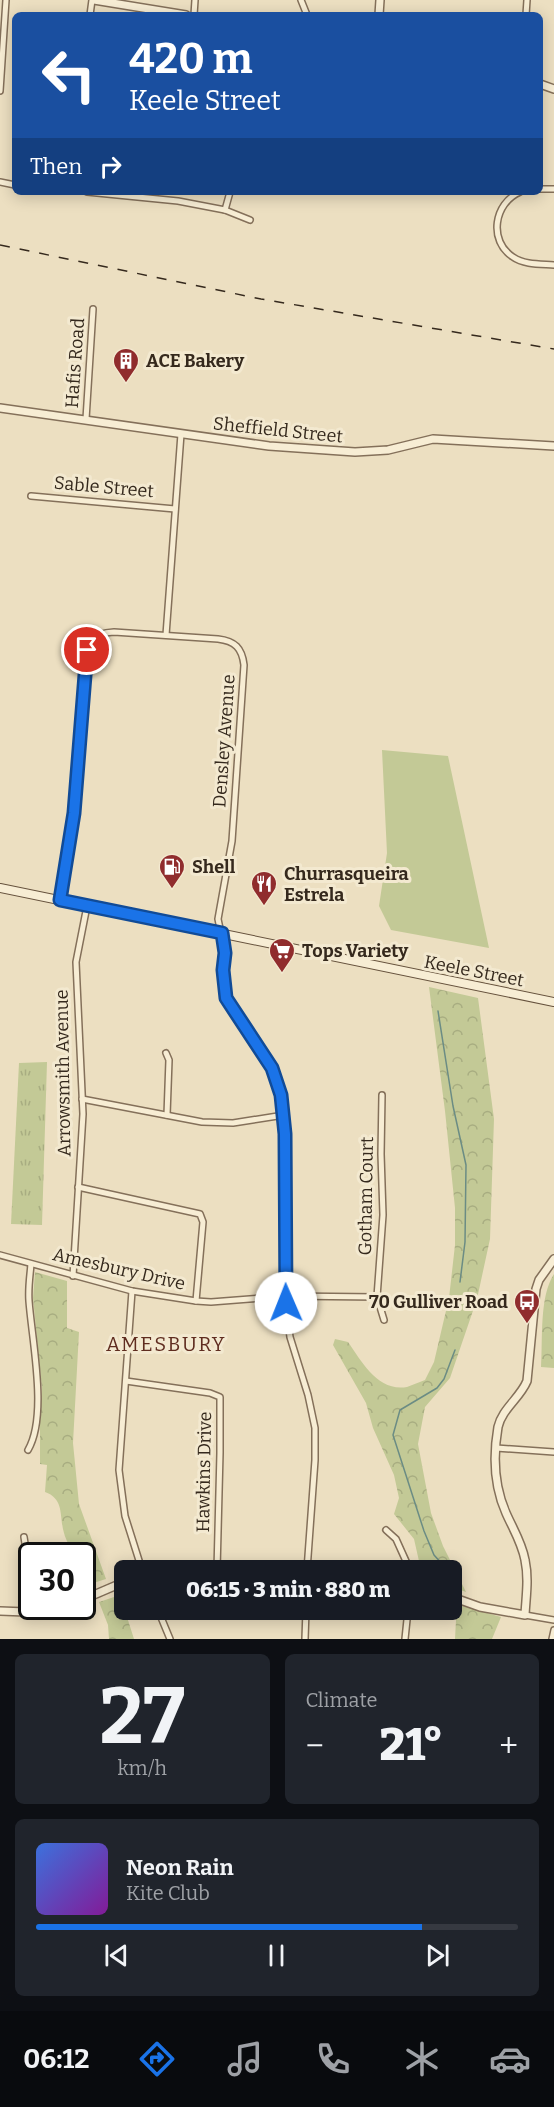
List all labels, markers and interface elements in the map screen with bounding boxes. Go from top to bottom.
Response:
text: 420 m [129,34,253,84]
icon: left [30,36,108,114]
text: Keele Street [129,85,281,117]
icon: right [94,150,127,183]
text: Then [30,153,82,180]
street label: Hafis Road [61,317,89,409]
building icon: ACE Bakery [111,346,141,384]
place label: ACE Bakery [146,350,245,372]
street label: Sheffield Street [212,412,344,448]
street label: Sable Street [53,472,155,502]
pin [61,624,112,675]
icon: arrive [70,633,103,666]
street label: Densley Avenue [208,674,240,808]
fuel station icon: Shell [157,852,187,890]
place label: Shell [192,856,236,878]
place label: Churrasqueira Estrela [284,863,409,906]
restaurant icon: Churrasqueira Estrela [249,869,279,907]
supermarket icon: Tops Variety [267,936,297,974]
place label: Tops Variety [302,940,409,962]
street label: Keele Street [422,951,526,992]
street label: Arrowsmith Avenue [51,989,75,1157]
street label: Gotham Court [354,1136,378,1256]
street label: Amesbury Drive [51,1243,187,1295]
position arrow [254,1271,318,1335]
bus stop icon: 70 Gulliver Road [512,1287,542,1325]
place label: 70 Gulliver Road [369,1291,508,1313]
district label: AMESBURY [106,1332,226,1356]
street label: Hawkins Drive [192,1411,216,1533]
speed limit sign: 30 [18,1542,96,1620]
text: 06:15 · 3 min · 880 m [186,1576,390,1603]
text: 27 [100,1670,185,1764]
text: Climate [306,1688,377,1712]
text: 21° [380,1718,443,1772]
text: − [306,1726,324,1766]
text: + [499,1726,518,1766]
text: km/h [118,1756,167,1780]
text: Neon Rain [126,1854,234,1881]
text: Kite Club [126,1881,210,1905]
icon: previous [100,1939,133,1972]
icon: pause [260,1939,293,1972]
icon: next [421,1939,454,1972]
icon: directions [136,2038,178,2080]
icon: music [224,2038,266,2080]
icon: phone [312,2038,354,2080]
icon: climate [401,2038,443,2080]
icon: car [489,2038,531,2080]
text: 06:12 [23,2043,89,2075]

